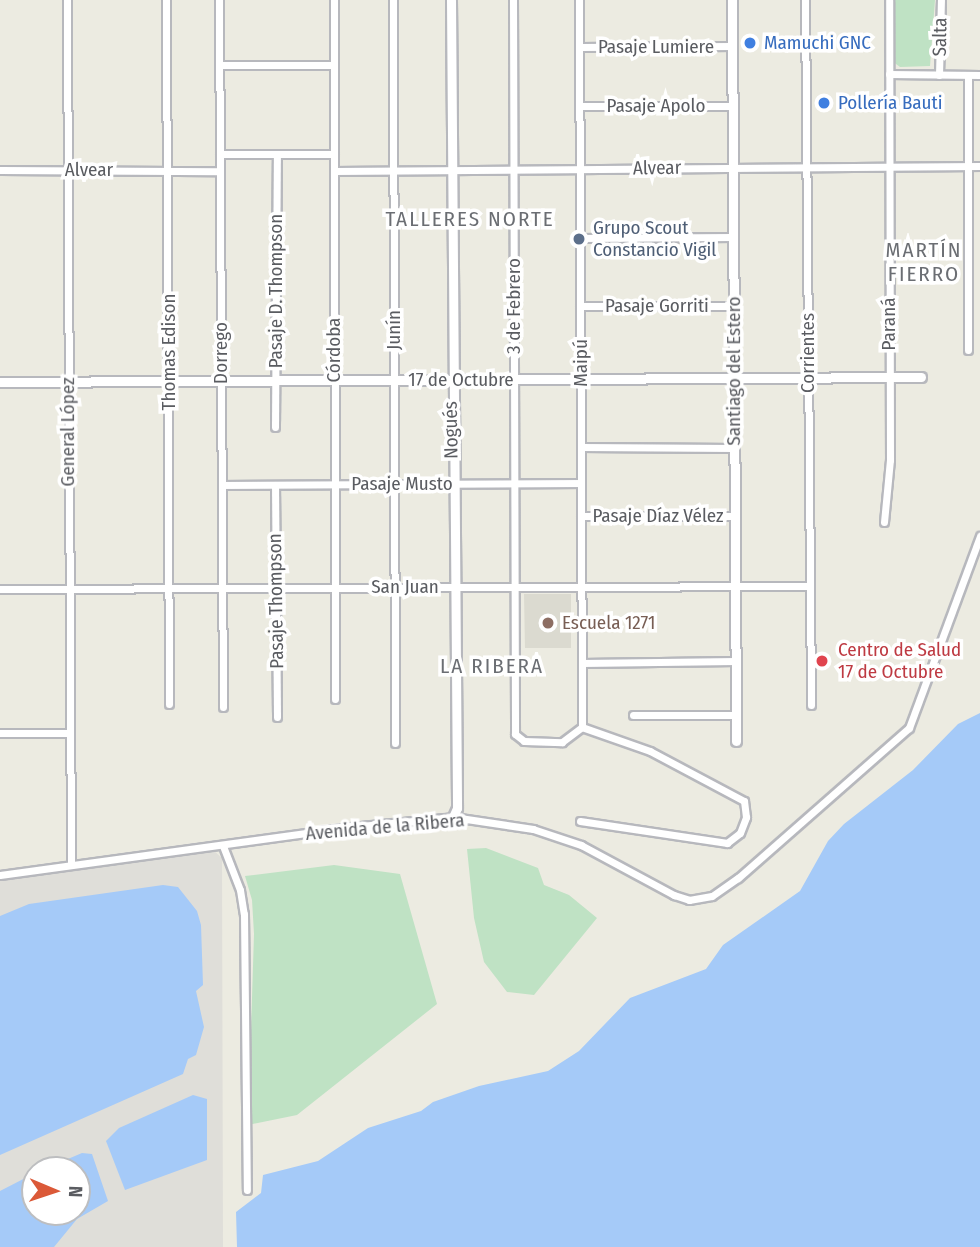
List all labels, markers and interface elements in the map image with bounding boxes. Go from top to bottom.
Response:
street label: Salta [928,17,952,57]
place label: Mamuchi GNC [764,32,871,54]
marker: Mamuchi GNC [742,35,758,51]
street label: Pasaje Lumiere [598,36,714,58]
place label: Pollería Bauti [838,92,943,114]
street label: Pasaje Apolo [607,95,705,117]
marker: Pollería Bauti [816,95,832,111]
street label: Alvear [633,156,681,180]
street label: Alvear [65,159,113,181]
district label: TALLERES NORTE [387,206,553,232]
street label: Pasaje D. Thompson [265,214,287,368]
place label: Grupo Scout Constancio Vigil [593,217,716,261]
marker: Grupo Scout Constancio Vigil [571,231,587,247]
district label: MARTÍN FIERRO [886,237,962,287]
street label: 3 de Febrero [503,258,525,354]
street label: Thomas Edison [158,294,180,410]
street label: Pasaje Gorriti [605,295,709,317]
street label: Santiago del Estero [723,296,745,446]
street label: Paraná [878,298,900,350]
street label: Junín [383,310,405,350]
street label: Corrientes [797,313,819,393]
street label: Córdoba [323,318,345,382]
street label: Dorrego [210,322,232,384]
street label: Maipú [570,339,592,387]
street label: 17 de Octubre [408,369,514,391]
street label: General López [57,377,79,487]
street label: Nogués [439,401,463,459]
street label: Pasaje Musto [351,473,453,495]
street label: Pasaje Díaz Vélez [592,505,724,527]
street label: Pasaje Thompson [263,533,289,669]
street label: San Juan [371,576,439,598]
place label: Escuela 1271 [562,612,655,634]
marker: Escuela 1271 [540,615,556,631]
place label: Centro de Salud 17 de Octubre [838,639,961,683]
marker: Centro de Salud 17 de Octubre [812,651,832,671]
district label: LA RIBERA [441,653,543,679]
street label: Avenida de la Ribera [305,809,465,845]
north arrow [21,1156,91,1226]
text: N [64,1186,87,1198]

